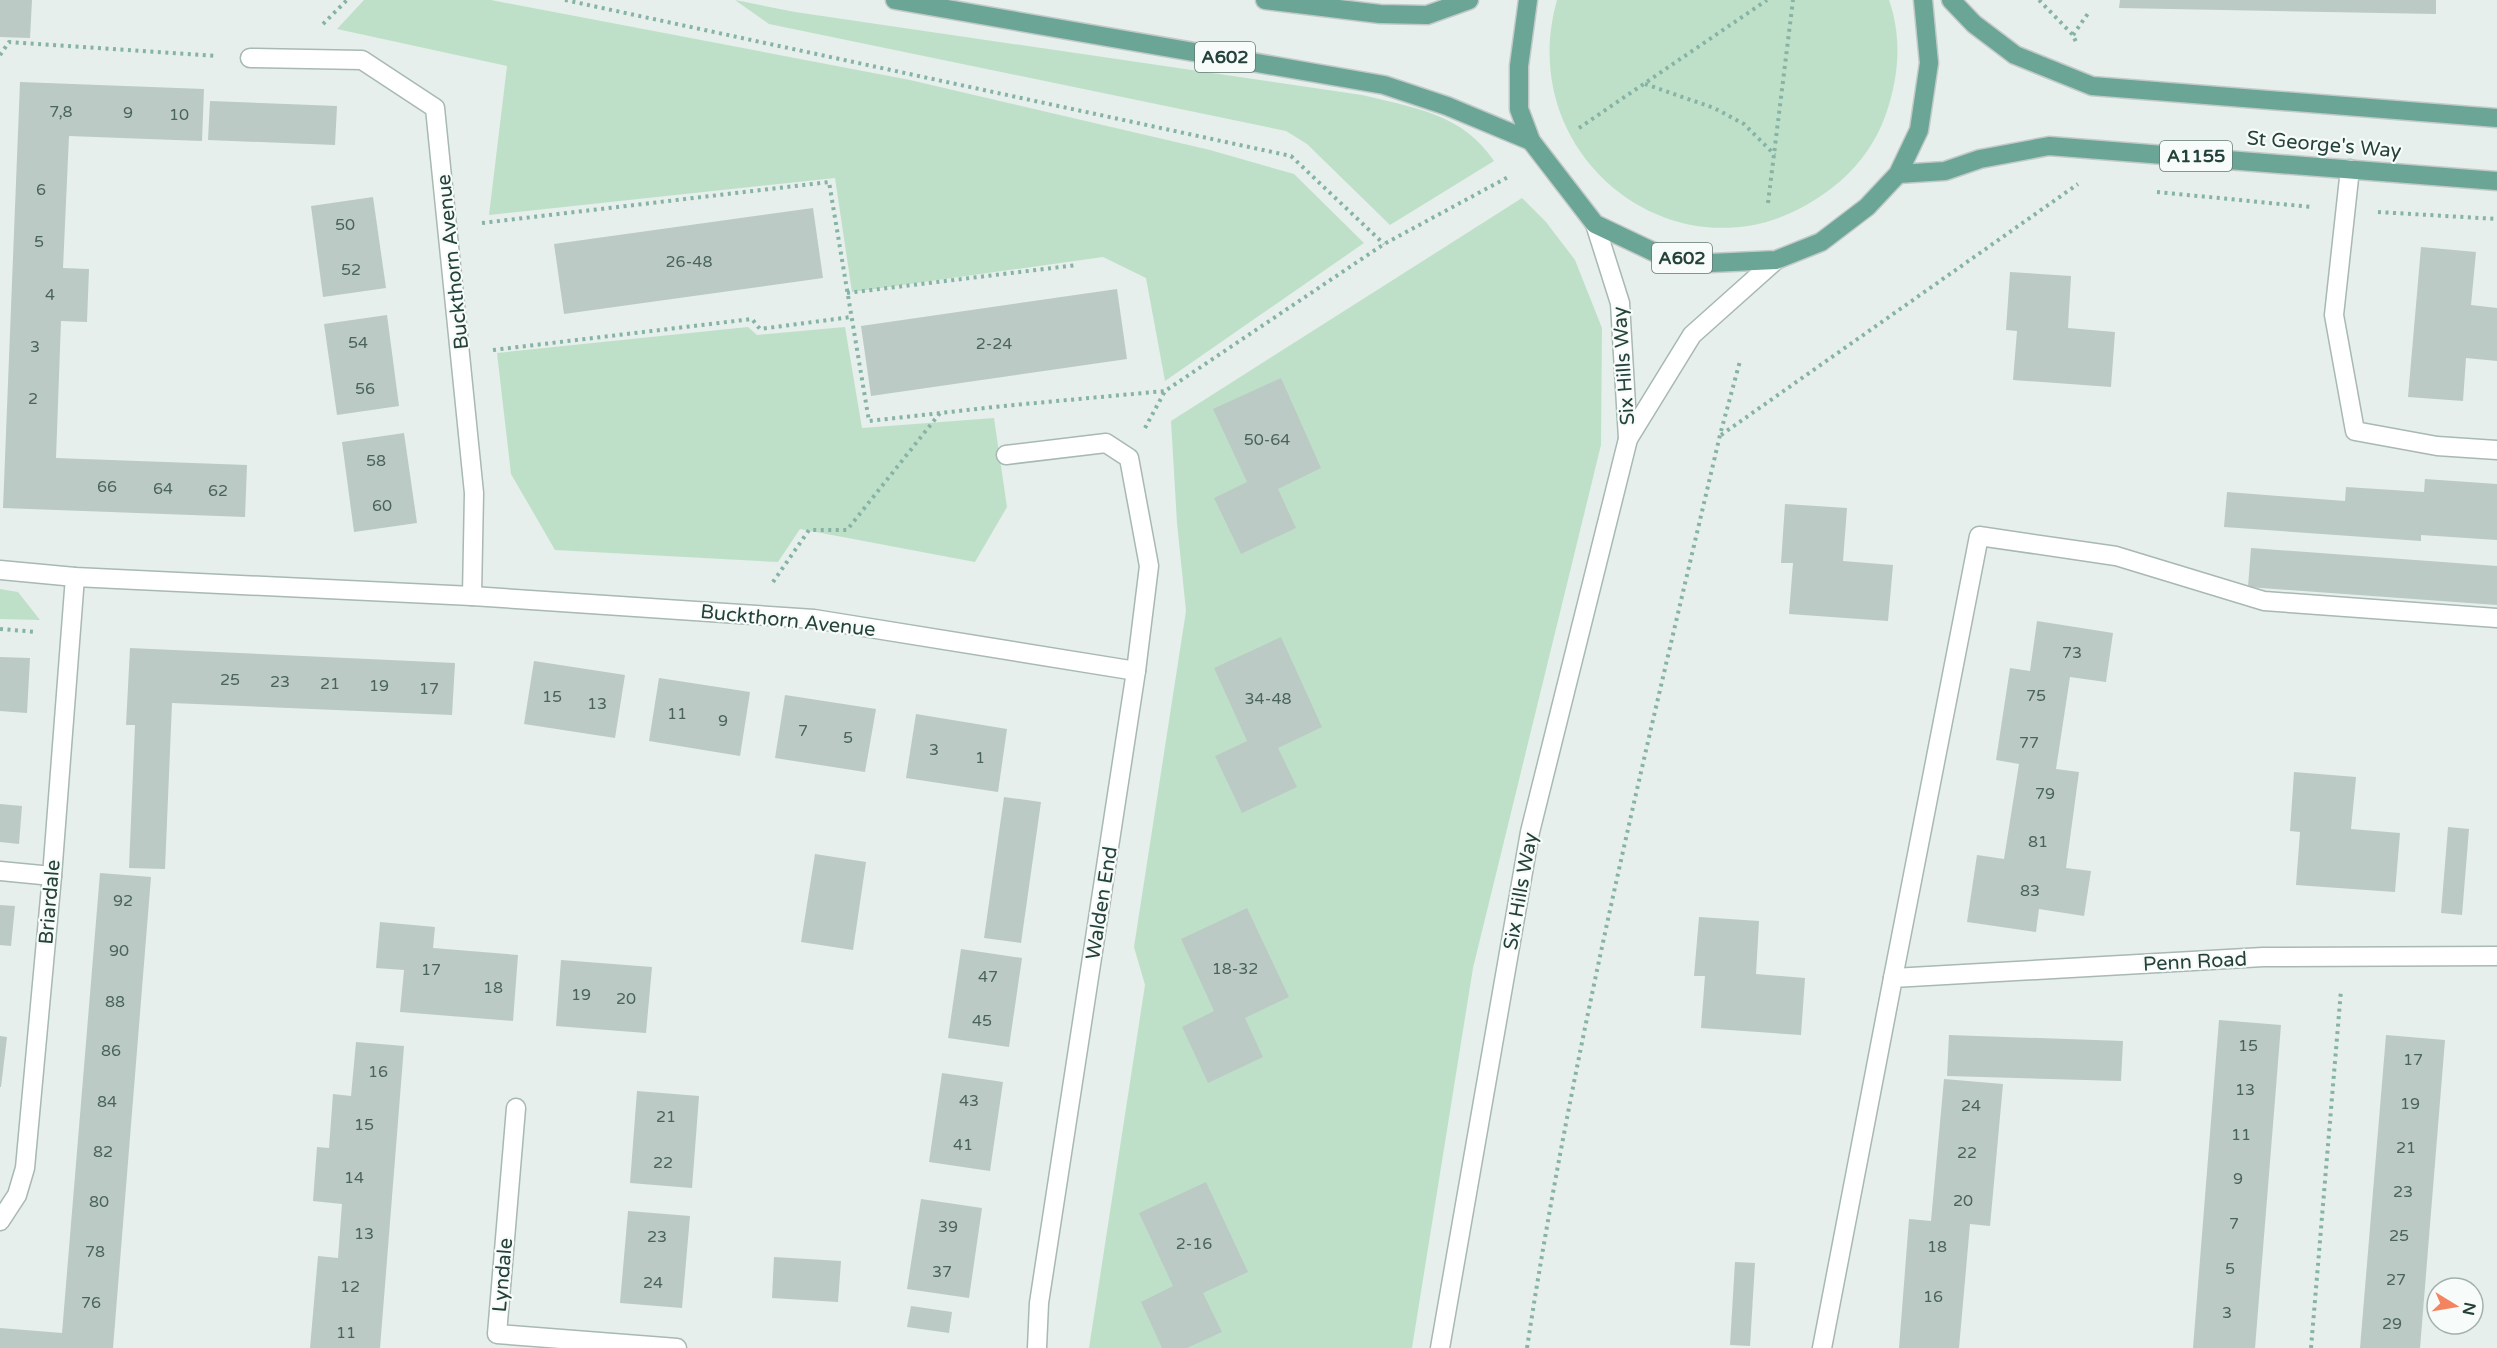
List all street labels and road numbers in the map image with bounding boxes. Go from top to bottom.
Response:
road number: A602 [1195,42,1255,72]
street label: St George's Way [2246,126,2402,164]
road number: A1155 [2160,141,2232,171]
street label: Buckthorn Avenue [432,173,474,351]
road number: A602 [1652,243,1712,273]
street label: Six Hills Way [1608,305,1640,426]
street label: Buckthorn Avenue [699,600,877,642]
street label: Six Hills Way [1499,830,1543,952]
street label: Walden End [1081,845,1123,962]
street label: Briardale [34,859,66,946]
street label: Penn Road [2142,947,2248,977]
street label: Lyndale [488,1237,518,1313]

